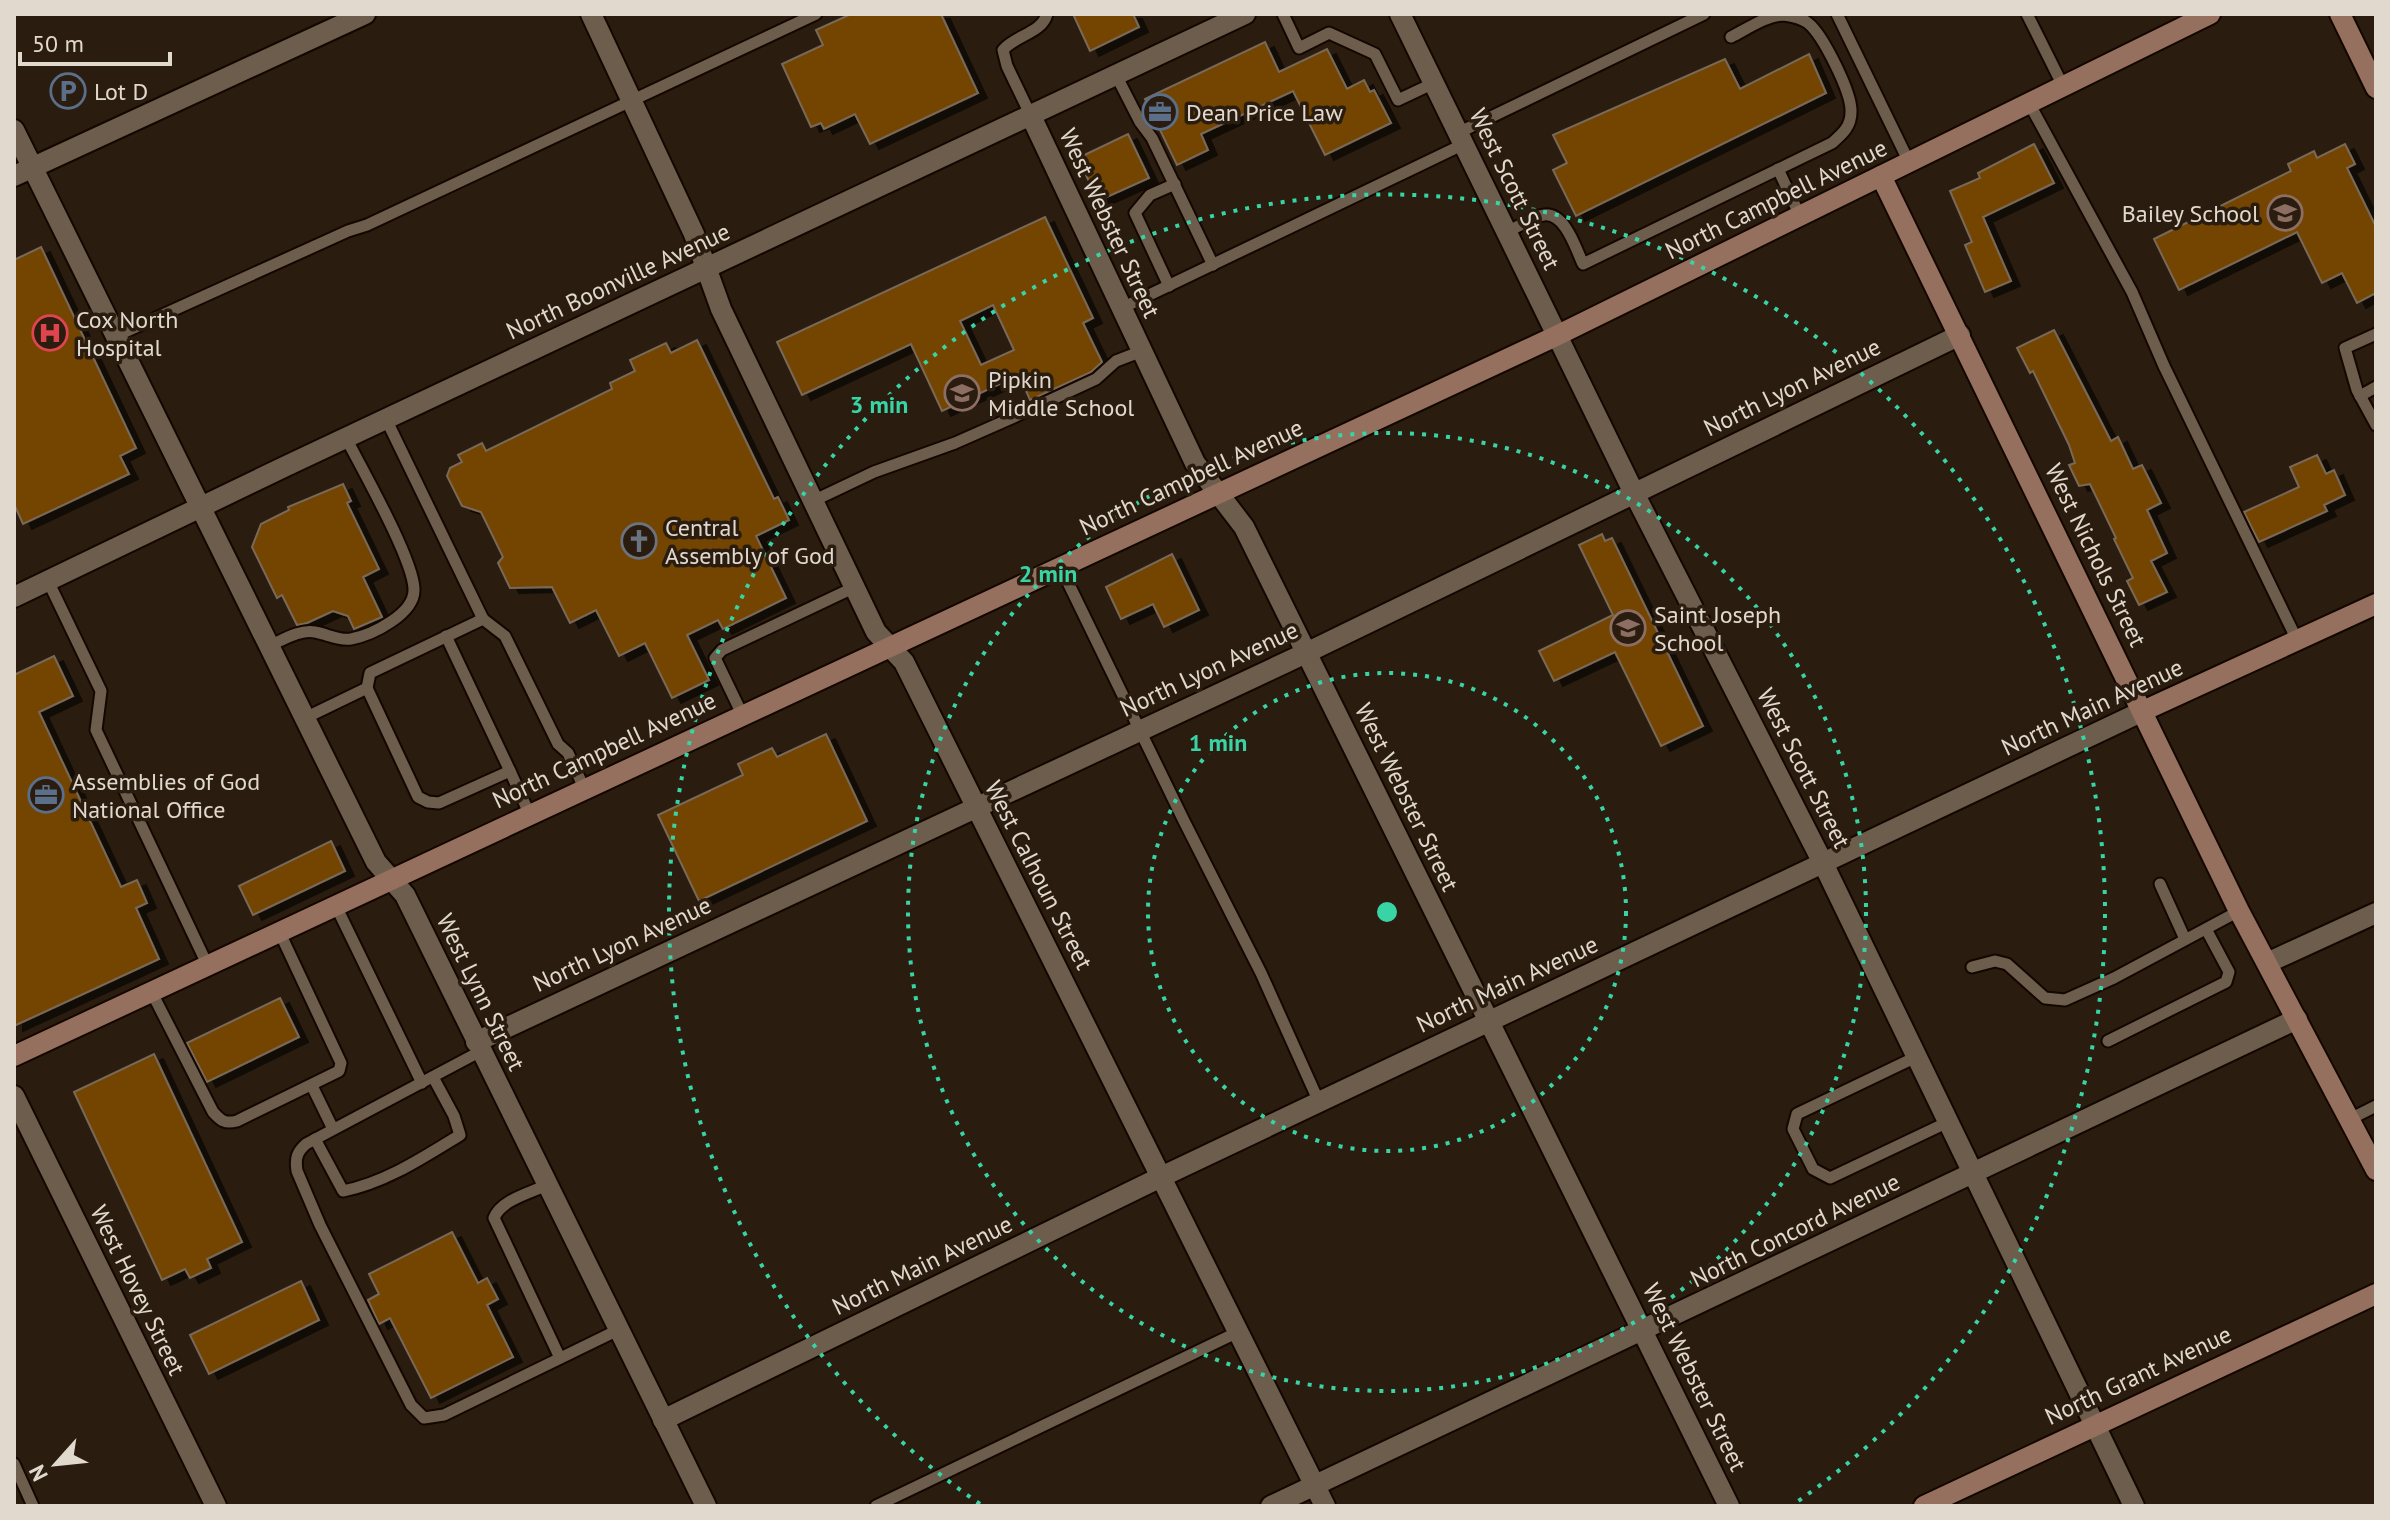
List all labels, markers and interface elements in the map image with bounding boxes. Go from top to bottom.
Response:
scale bar [20,16,170,66]
text: 50 m [32,28,84,59]
parking icon: Lot D [49,72,87,110]
place label: Lot D [94,76,148,107]
office icon: Dean Price Law [1141,93,1179,131]
place label: Dean Price Law [1186,97,1343,128]
street label: West Scott Street [1463,103,1567,275]
street label: West Webster Street [1053,123,1167,323]
street label: North Campbell Avenue [1660,132,1892,266]
school or university icon: Bailey School [2266,194,2304,232]
place label: Bailey School [2122,198,2259,229]
street label: North Boonville Avenue [501,216,735,346]
place label: Cox North Hospital [76,304,178,363]
hospital icon: Cox North Hospital [31,314,69,352]
street label: North Lyon Avenue [1698,331,1886,443]
place label: Pipkin Middle School [988,364,1134,423]
school or university icon: Pipkin Middle School [943,374,981,412]
text: 3 min [850,389,908,420]
street label: North Campbell Avenue [1074,412,1308,542]
street label: West Nichols Street [2038,458,2154,652]
place label: Central Assembly of God [665,512,835,571]
church icon: Central Assembly of God [620,522,658,560]
text: 2 min [1019,558,1077,589]
place label: Saint Joseph School [1654,599,1781,658]
school or university icon: Saint Joseph School [1609,609,1647,647]
street label: North Lyon Avenue [1115,614,1303,724]
street label: North Main Avenue [1996,651,2188,763]
street label: West Scott Street [1750,683,1858,853]
street label: North Campbell Avenue [487,685,721,815]
street label: West Webster Street [1348,698,1466,896]
text: 1 min [1189,727,1247,758]
place label: Assemblies of God National Office [72,766,260,825]
street label: West Calhoun Street [978,775,1100,975]
office icon: Assemblies of God National Office [27,776,65,814]
street label: North Lyon Avenue [528,889,716,999]
centre of rings [1373,898,1401,926]
street label: West Lynn Street [430,908,532,1076]
street label: North Main Avenue [1411,928,1603,1040]
street label: North Concord Avenue [1685,1166,1905,1294]
street label: West Hovey Street [83,1200,193,1380]
street label: North Main Avenue [827,1208,1017,1322]
street label: West Webster Street [1636,1278,1754,1476]
street label: North Grant Avenue [2040,1318,2236,1432]
north arrow [16,1424,96,1504]
text: N [22,1460,54,1486]

